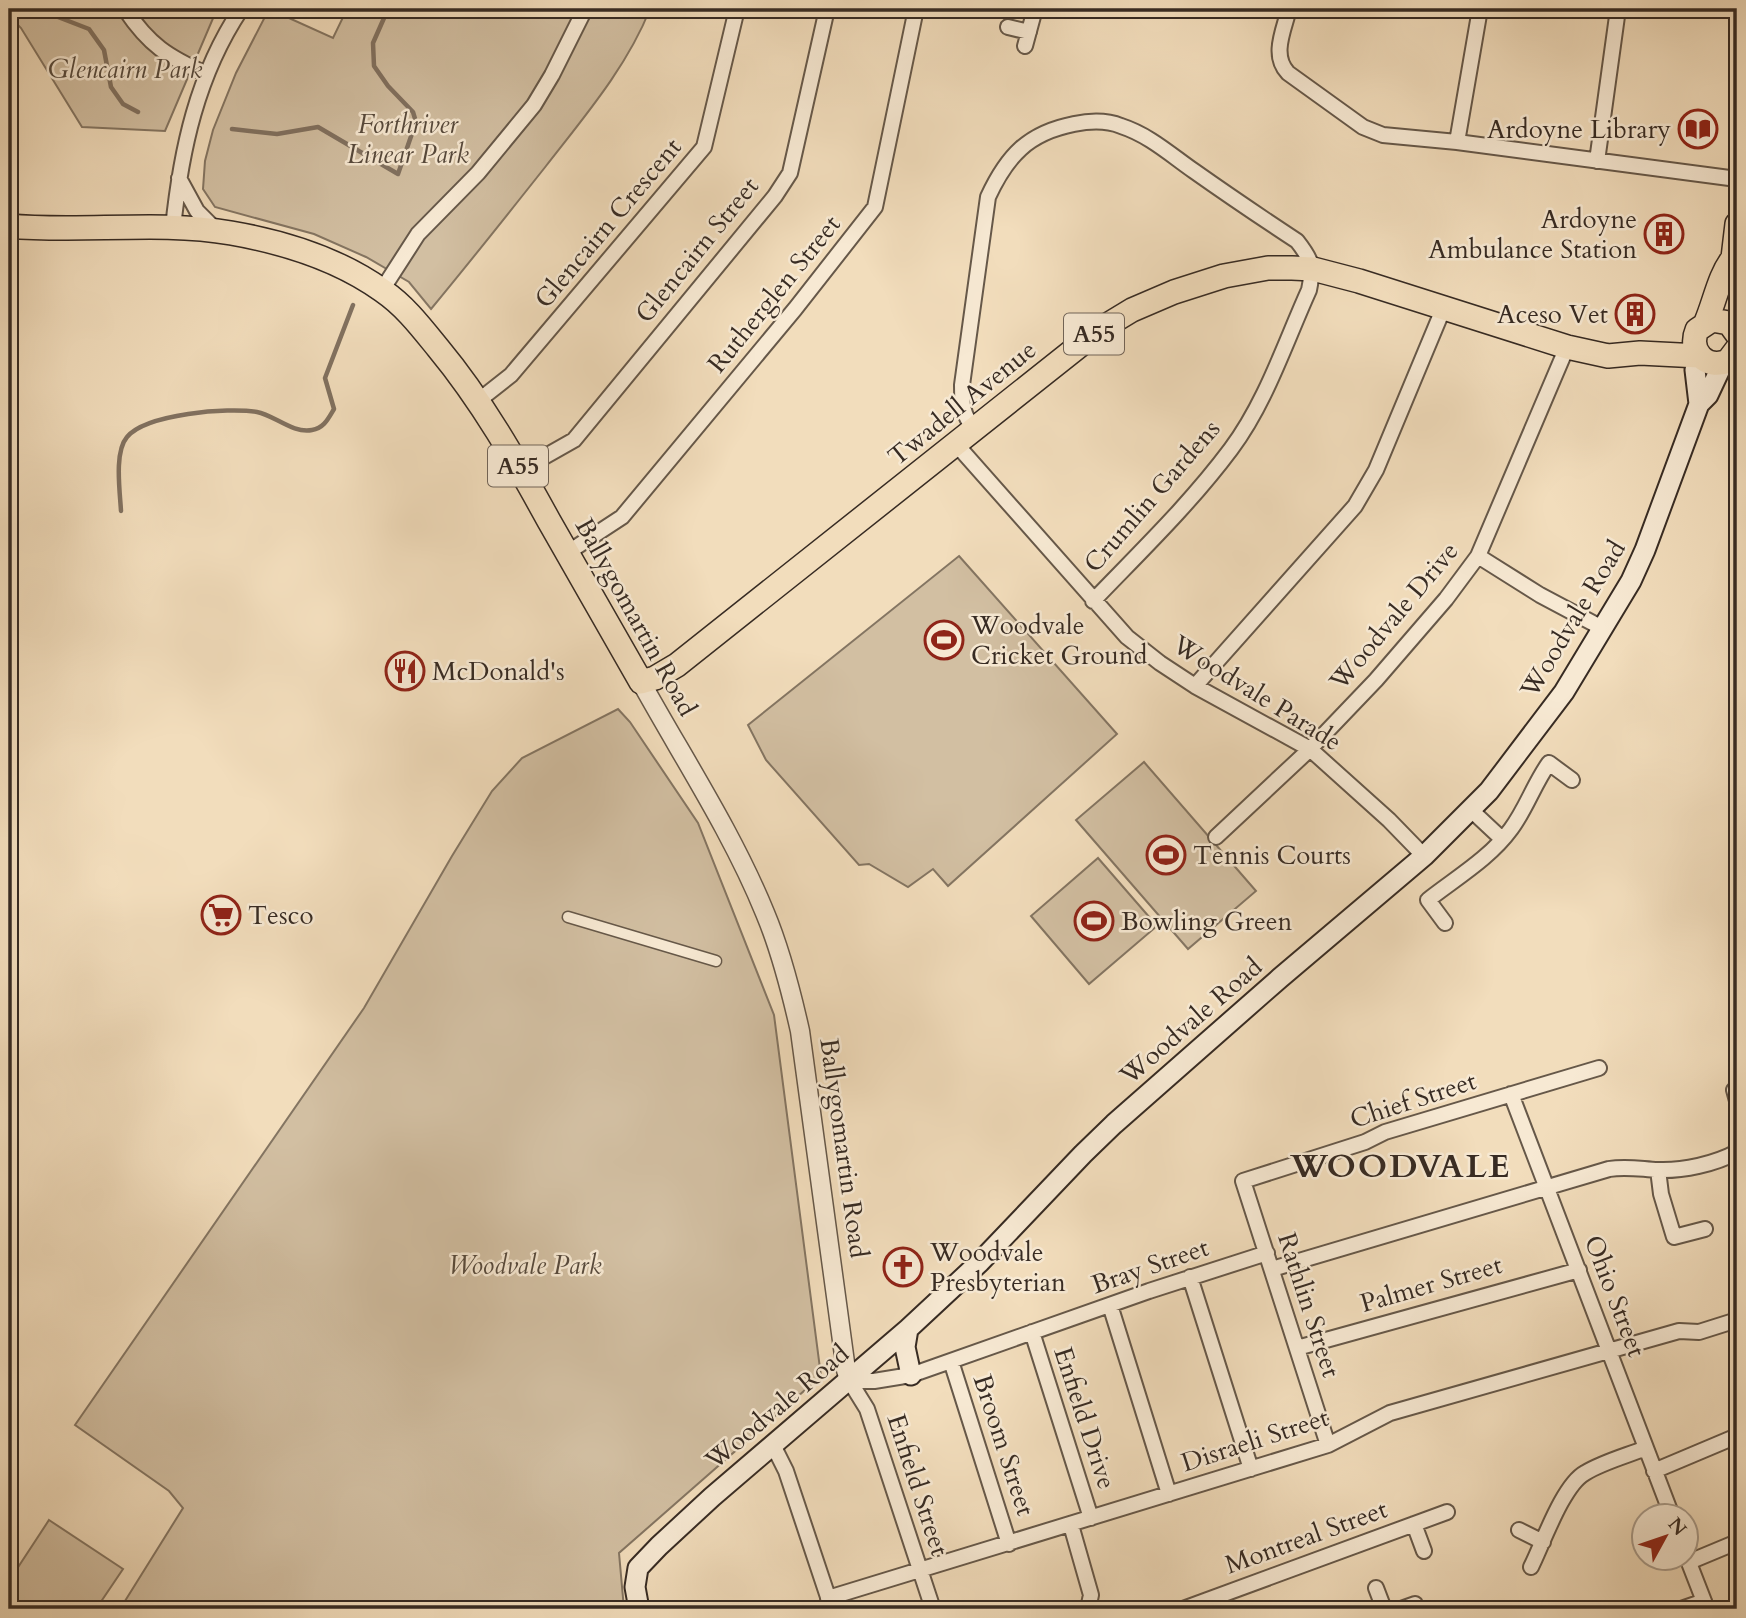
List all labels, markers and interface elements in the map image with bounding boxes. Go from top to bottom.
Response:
park label: Glencairn Park [48,52,202,87]
park label: Forthriver Linear Park [347,107,469,172]
library icon: Ardoyne Library [1677,108,1719,150]
place label: Ardoyne Library [1487,112,1671,147]
street label: Glencairn Crescent [526,131,690,315]
street label: Glencairn Street [627,170,767,330]
place label: Ardoyne Ambulance Station [1428,202,1637,267]
street label: Rutherglen Street [700,208,848,380]
building icon: Ardoyne Ambulance Station [1643,213,1685,255]
building icon: Aceso Vet [1614,293,1656,335]
place label: Aceso Vet [1497,297,1608,332]
road number: A55 [1064,314,1124,354]
street label: Twadell Avenue [881,332,1043,474]
street label: Crumlin Gardens [1076,412,1228,580]
road number: A55 [488,446,548,486]
street label: Ballygomartin Road [567,512,705,723]
street label: Woodvale Road [1512,534,1634,705]
street label: Woodvale Drive [1321,535,1466,698]
place label: Woodvale Cricket Ground [970,608,1148,673]
sports icon: Woodvale Cricket Ground [923,619,965,661]
street label: Woodvale Parade [1165,626,1348,759]
restaurant icon: McDonald's [384,650,426,692]
place label: McDonald's [432,654,565,689]
sports icon: Tennis Courts [1145,834,1187,876]
place label: Tennis Courts [1193,838,1351,873]
supermarket icon: Tesco [200,894,242,936]
place label: Tesco [248,898,313,933]
sports icon: Bowling Green [1073,900,1115,942]
place label: Bowling Green [1121,904,1293,939]
street label: Woodvale Road [1112,949,1270,1093]
street label: Ballygomartin Road [811,1036,877,1260]
street label: Chief Street [1345,1063,1481,1137]
district label: WOODVALE [1289,1144,1512,1189]
street label: Rathlin Street [1269,1228,1349,1382]
street label: Bray Street [1087,1230,1213,1302]
street label: Ohio Street [1576,1230,1654,1362]
place label: Woodvale Presbyterian [929,1235,1066,1300]
church icon: Woodvale Presbyterian [882,1246,924,1288]
street label: Palmer Street [1356,1247,1506,1321]
park label: Woodvale Park [448,1248,602,1283]
street label: Woodvale Road [697,1336,856,1478]
street label: Enfield Drive [1046,1342,1124,1494]
street label: Broom Street [965,1370,1043,1520]
street label: Disraeli Street [1177,1400,1333,1480]
street label: Enfield Street [879,1410,957,1560]
street label: Montreal Street [1220,1491,1392,1583]
north arrow [1630,1502,1700,1572]
text: N [1662,1512,1693,1542]

